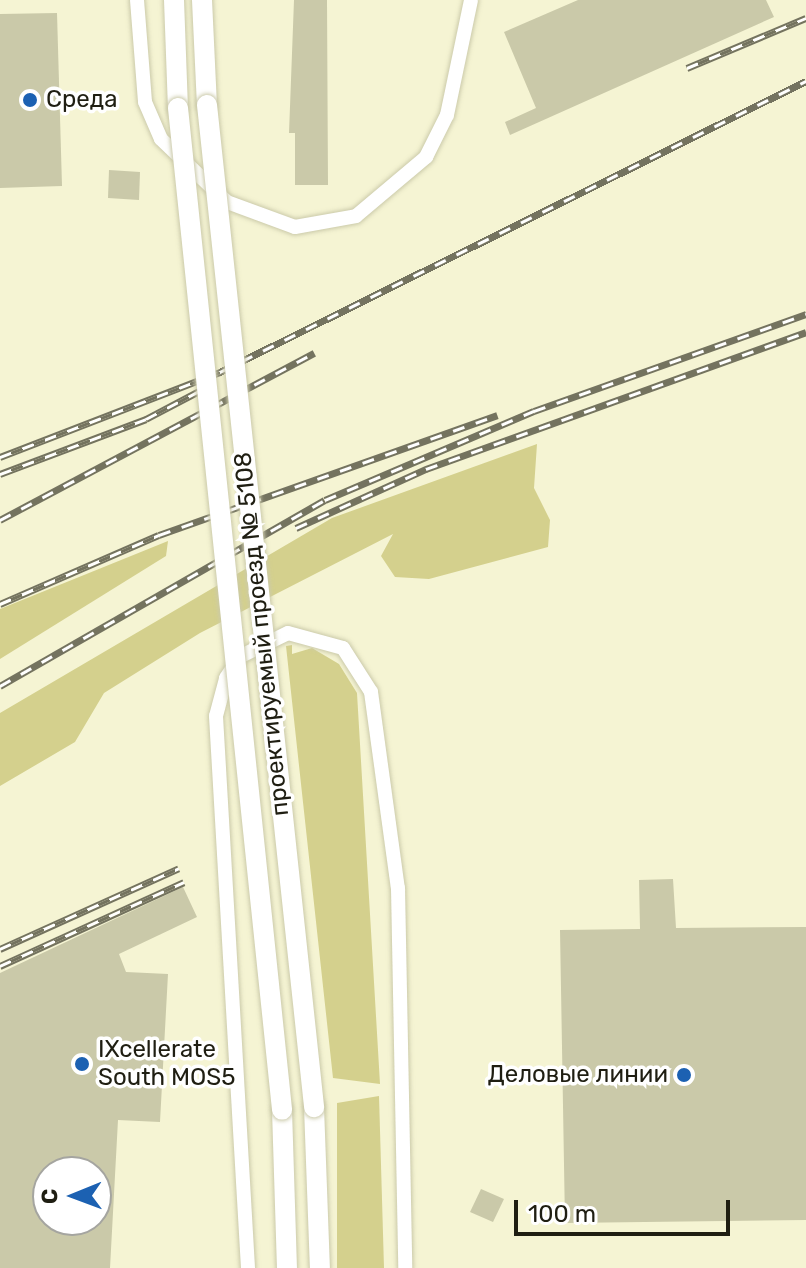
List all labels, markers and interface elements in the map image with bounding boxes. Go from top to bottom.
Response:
place label: Среда [46,86,117,114]
marker: Среда [21,91,39,109]
street label: проектируемый проезд № 5108 [229,451,295,817]
place label: IXcellerate South MOS5 [98,1036,236,1092]
marker: IXcellerate South MOS5 [73,1055,91,1073]
place label: Деловые линии [488,1061,668,1089]
marker: Деловые линии [675,1066,693,1084]
north arrow [32,1156,112,1236]
scale bar [518,1184,734,1234]
text: С [36,1188,63,1204]
text: 100 m [528,1200,596,1228]

